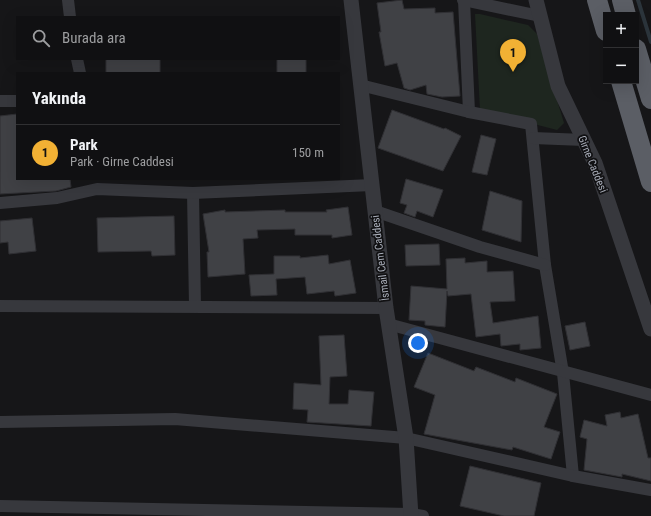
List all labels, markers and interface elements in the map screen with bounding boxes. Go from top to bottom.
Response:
map controls [603,12,639,84]
button: + [603,12,639,48]
search box [16,16,340,60]
icon: search [30,27,52,49]
text: Burada ara [62,29,126,47]
pin: 1 [500,39,526,72]
button: − [603,48,639,84]
text: Yakında [32,88,86,108]
street label: Girne Caddesi [575,134,610,195]
text: Park [70,136,98,154]
text: 1 [42,145,48,160]
text: 150 m [292,145,324,160]
text: Park · Girne Caddesi [70,154,174,169]
street label: İsmail Cem Caddesi [369,214,392,302]
your location [408,333,428,353]

